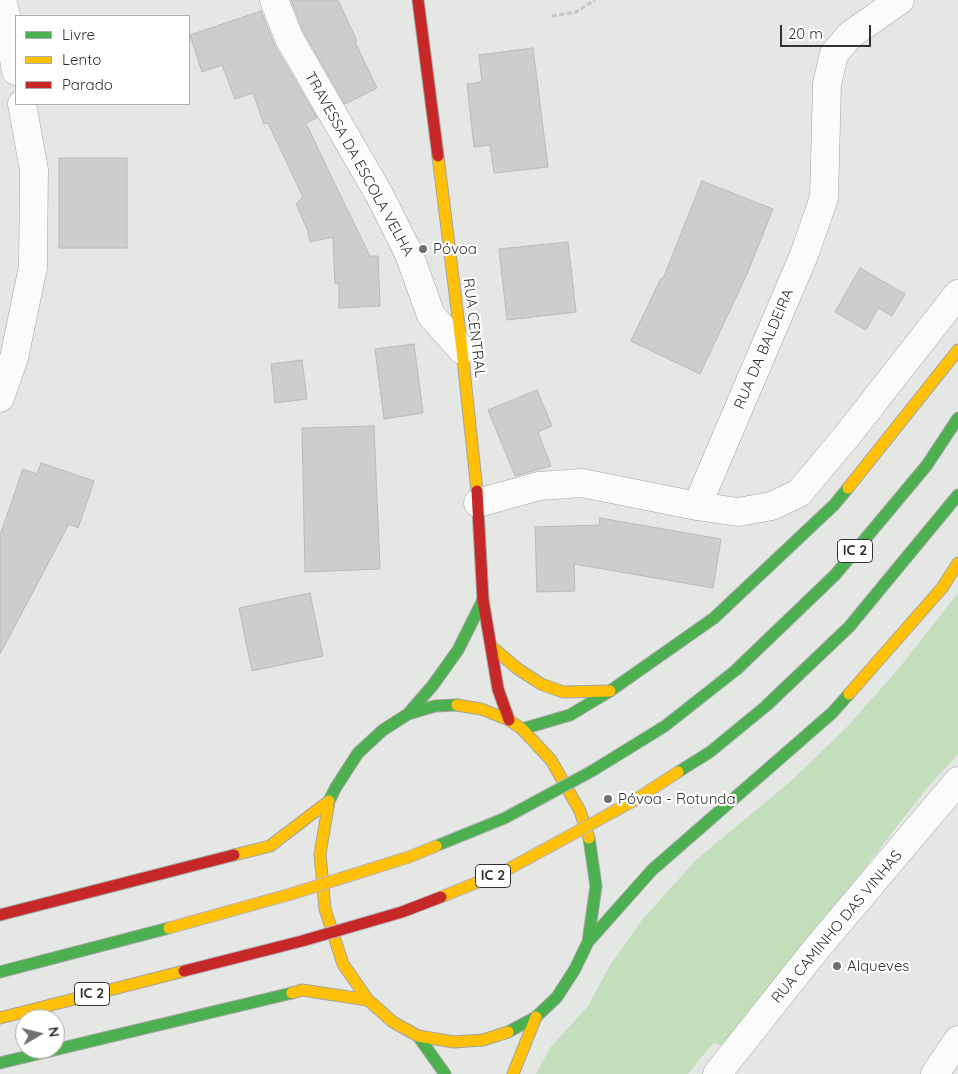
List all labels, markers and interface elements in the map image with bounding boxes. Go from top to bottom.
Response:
legend [15,15,190,105]
scale bar [783,15,874,47]
text: 20 m [788,24,823,43]
text: Livre [62,25,95,44]
text: Lento [62,50,101,69]
street label: TRAVESSA DA ESCOLA VELHA [301,69,417,259]
text: Parado [62,75,113,94]
place label: Póvoa [433,240,477,258]
marker: Póvoa [417,243,429,255]
street label: RUA CENTRAL [459,277,489,379]
street label: RUA DA BALDEIRA [730,286,798,412]
road number: IC 2 [838,540,872,562]
place label: Póvoa - Rotunda [618,790,735,808]
marker: Póvoa - Rotunda [602,793,614,805]
street label: RUA CAMINHO DAS VINHAS [768,847,906,1007]
road number: IC 2 [476,864,510,888]
place label: Alqueves [847,957,909,975]
marker: Alqueves [831,960,843,972]
road number: IC 2 [74,982,110,1006]
north arrow [15,1009,65,1059]
text: N [44,1026,63,1038]

